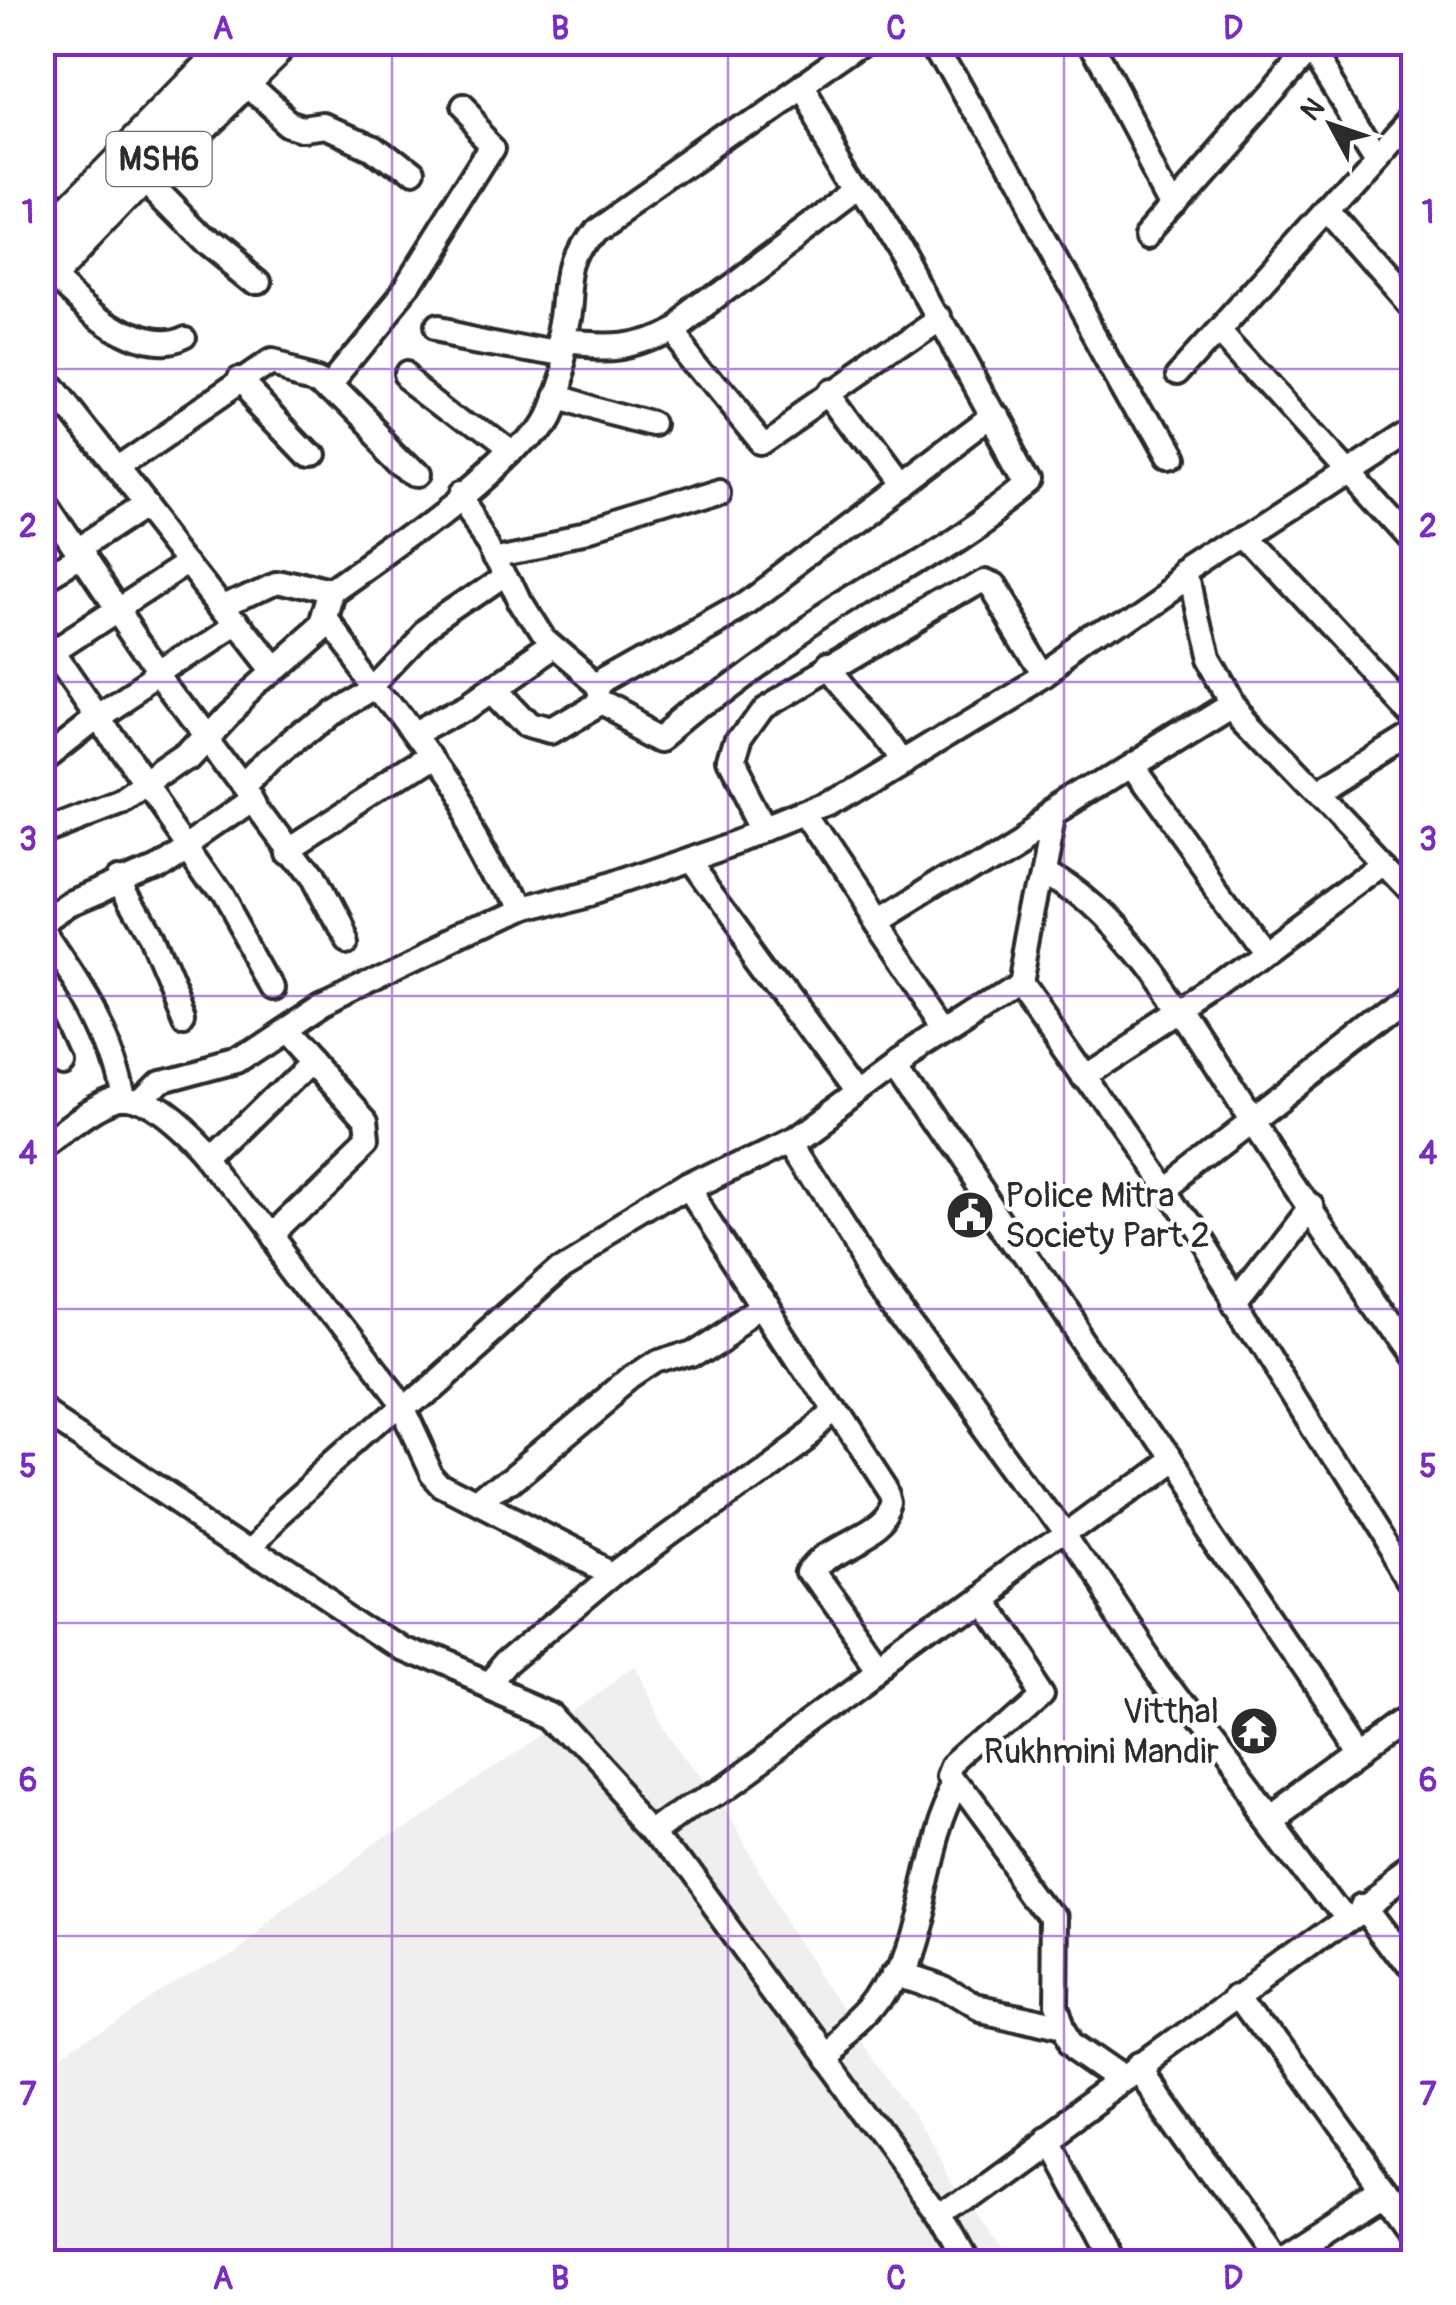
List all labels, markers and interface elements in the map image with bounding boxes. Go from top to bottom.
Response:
text: A [213,9,234,49]
text: B [551,9,569,49]
text: C [886,9,906,49]
text: D [1223,9,1243,49]
north arrow [1281,75,1381,175]
text: N [1294,91,1332,128]
road number: MSH6 [106,132,212,186]
text: 1 [22,193,34,233]
text: 1 [1422,193,1434,233]
text: 2 [19,507,37,547]
text: 2 [1419,507,1437,547]
text: 3 [19,820,37,860]
text: 3 [1419,820,1437,860]
text: 4 [19,1134,38,1174]
text: 4 [1419,1134,1438,1174]
place label: Police Mitra Society Part 2 [1005,1174,1210,1258]
public building icon: Police Mitra Society Part 2 [944,1189,996,1241]
text: 5 [19,1447,37,1487]
text: 5 [1419,1447,1437,1487]
place label: Vitthal Rukhmini Mandir [983,1690,1219,1774]
temple icon: Vitthal Rukhmini Mandir [1228,1705,1280,1757]
text: 6 [19,1761,37,1801]
text: 6 [1419,1761,1437,1801]
text: 7 [20,2075,37,2115]
text: 7 [1420,2075,1437,2115]
text: A [213,2259,234,2299]
text: B [551,2259,569,2299]
text: C [886,2259,906,2299]
text: D [1223,2259,1243,2299]

